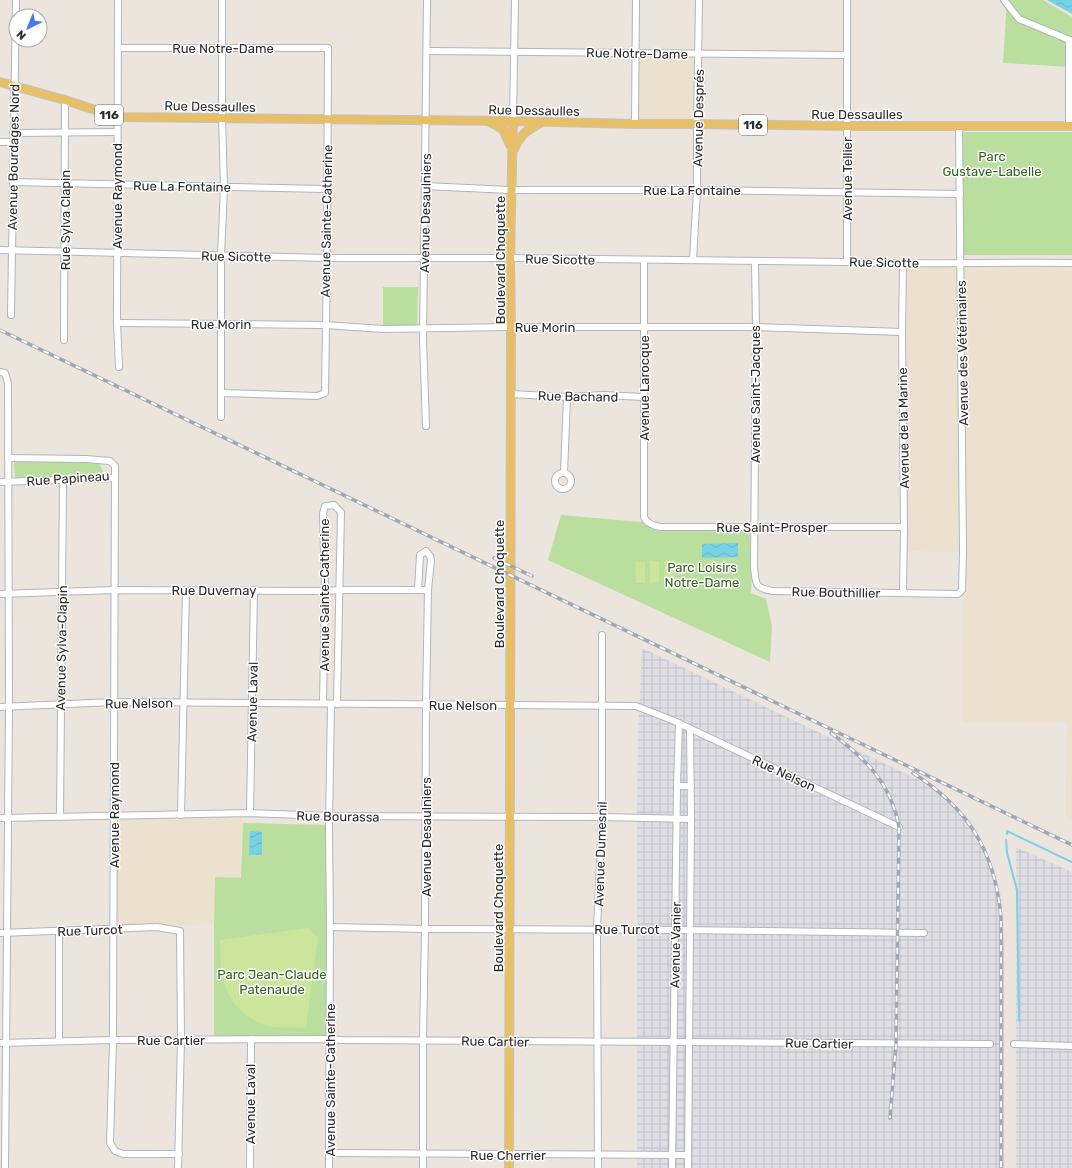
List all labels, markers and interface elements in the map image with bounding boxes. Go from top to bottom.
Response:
north arrow [8,8,48,48]
text: N [14,27,29,42]
street label: Rue Notre-Dame [172,41,274,56]
street label: Rue Notre-Dame [586,45,688,62]
street label: Avenue Després [690,68,707,167]
street label: Avenue Bourdages Nord [5,84,23,230]
street label: Rue Dessaulles [164,98,256,115]
street label: Rue Dessaulles [488,102,580,119]
road number: 116 [95,105,123,125]
street label: Rue Dessaulles [811,107,903,122]
road number: 116 [739,115,767,135]
street label: Avenue Tellier [840,137,855,221]
street label: Avenue Raymond [110,143,125,249]
street label: Avenue Sainte-Catherine [318,144,335,298]
park label: Parc Gustave-Labelle [943,149,1041,179]
street label: Avenue Desaulniers [417,153,434,273]
street label: Rue Sylva Clapin [58,170,73,270]
street label: Rue La Fontaine [133,178,231,195]
street label: Rue La Fontaine [643,183,741,198]
street label: Boulevard Choquette [493,196,508,324]
street label: Rue Sicotte [201,248,271,265]
street label: Rue Sicotte [525,251,595,268]
street label: Rue Sicotte [849,254,919,271]
street label: Avenue des Vétérinaires [954,280,971,426]
street label: Rue Morin [191,317,251,332]
street label: Rue Morin [515,320,575,335]
street label: Avenue Saint-Jacques [748,325,763,463]
street label: Avenue Larocque [637,335,652,441]
street label: Avenue de la Marine [895,367,912,489]
street label: Rue Bachand [538,388,618,405]
street label: Rue Papineau [26,468,110,489]
street label: Avenue Sainte-Catherine [317,519,332,671]
street label: Boulevard Choquette [492,520,507,648]
street label: Rue Saint-Prosper [716,520,828,535]
park label: Parc Loisirs Notre-Dame [665,560,739,590]
street label: Rue Duvernay [172,583,256,598]
street label: Rue Bouthillier [792,584,880,601]
street label: Avenue Sylva-Clapin [53,585,70,711]
street label: Avenue Laval [244,662,261,742]
street label: Rue Nelson [105,695,173,712]
street label: Rue Nelson [429,698,497,713]
street label: Rue Nelson [750,752,818,795]
street label: Avenue Raymond [107,762,122,868]
street label: Avenue Desaulniers [419,777,434,897]
street label: Avenue Dumesnil [591,801,610,907]
street label: Rue Bourassa [296,808,380,825]
street label: Boulevard Choquette [491,844,506,972]
street label: Avenue Vanier [667,902,684,988]
street label: Rue Turcot [57,922,123,939]
street label: Rue Turcot [594,922,660,937]
park label: Parc Jean-Claude Patenaude [217,967,327,997]
street label: Avenue Sainte-Catherine [323,1004,338,1156]
street label: Rue Cartier [137,1033,205,1048]
street label: Rue Cartier [461,1033,529,1050]
street label: Rue Cartier [785,1035,853,1052]
street label: Avenue Laval [243,1064,258,1144]
street label: Rue Cherrier [470,1148,546,1163]

